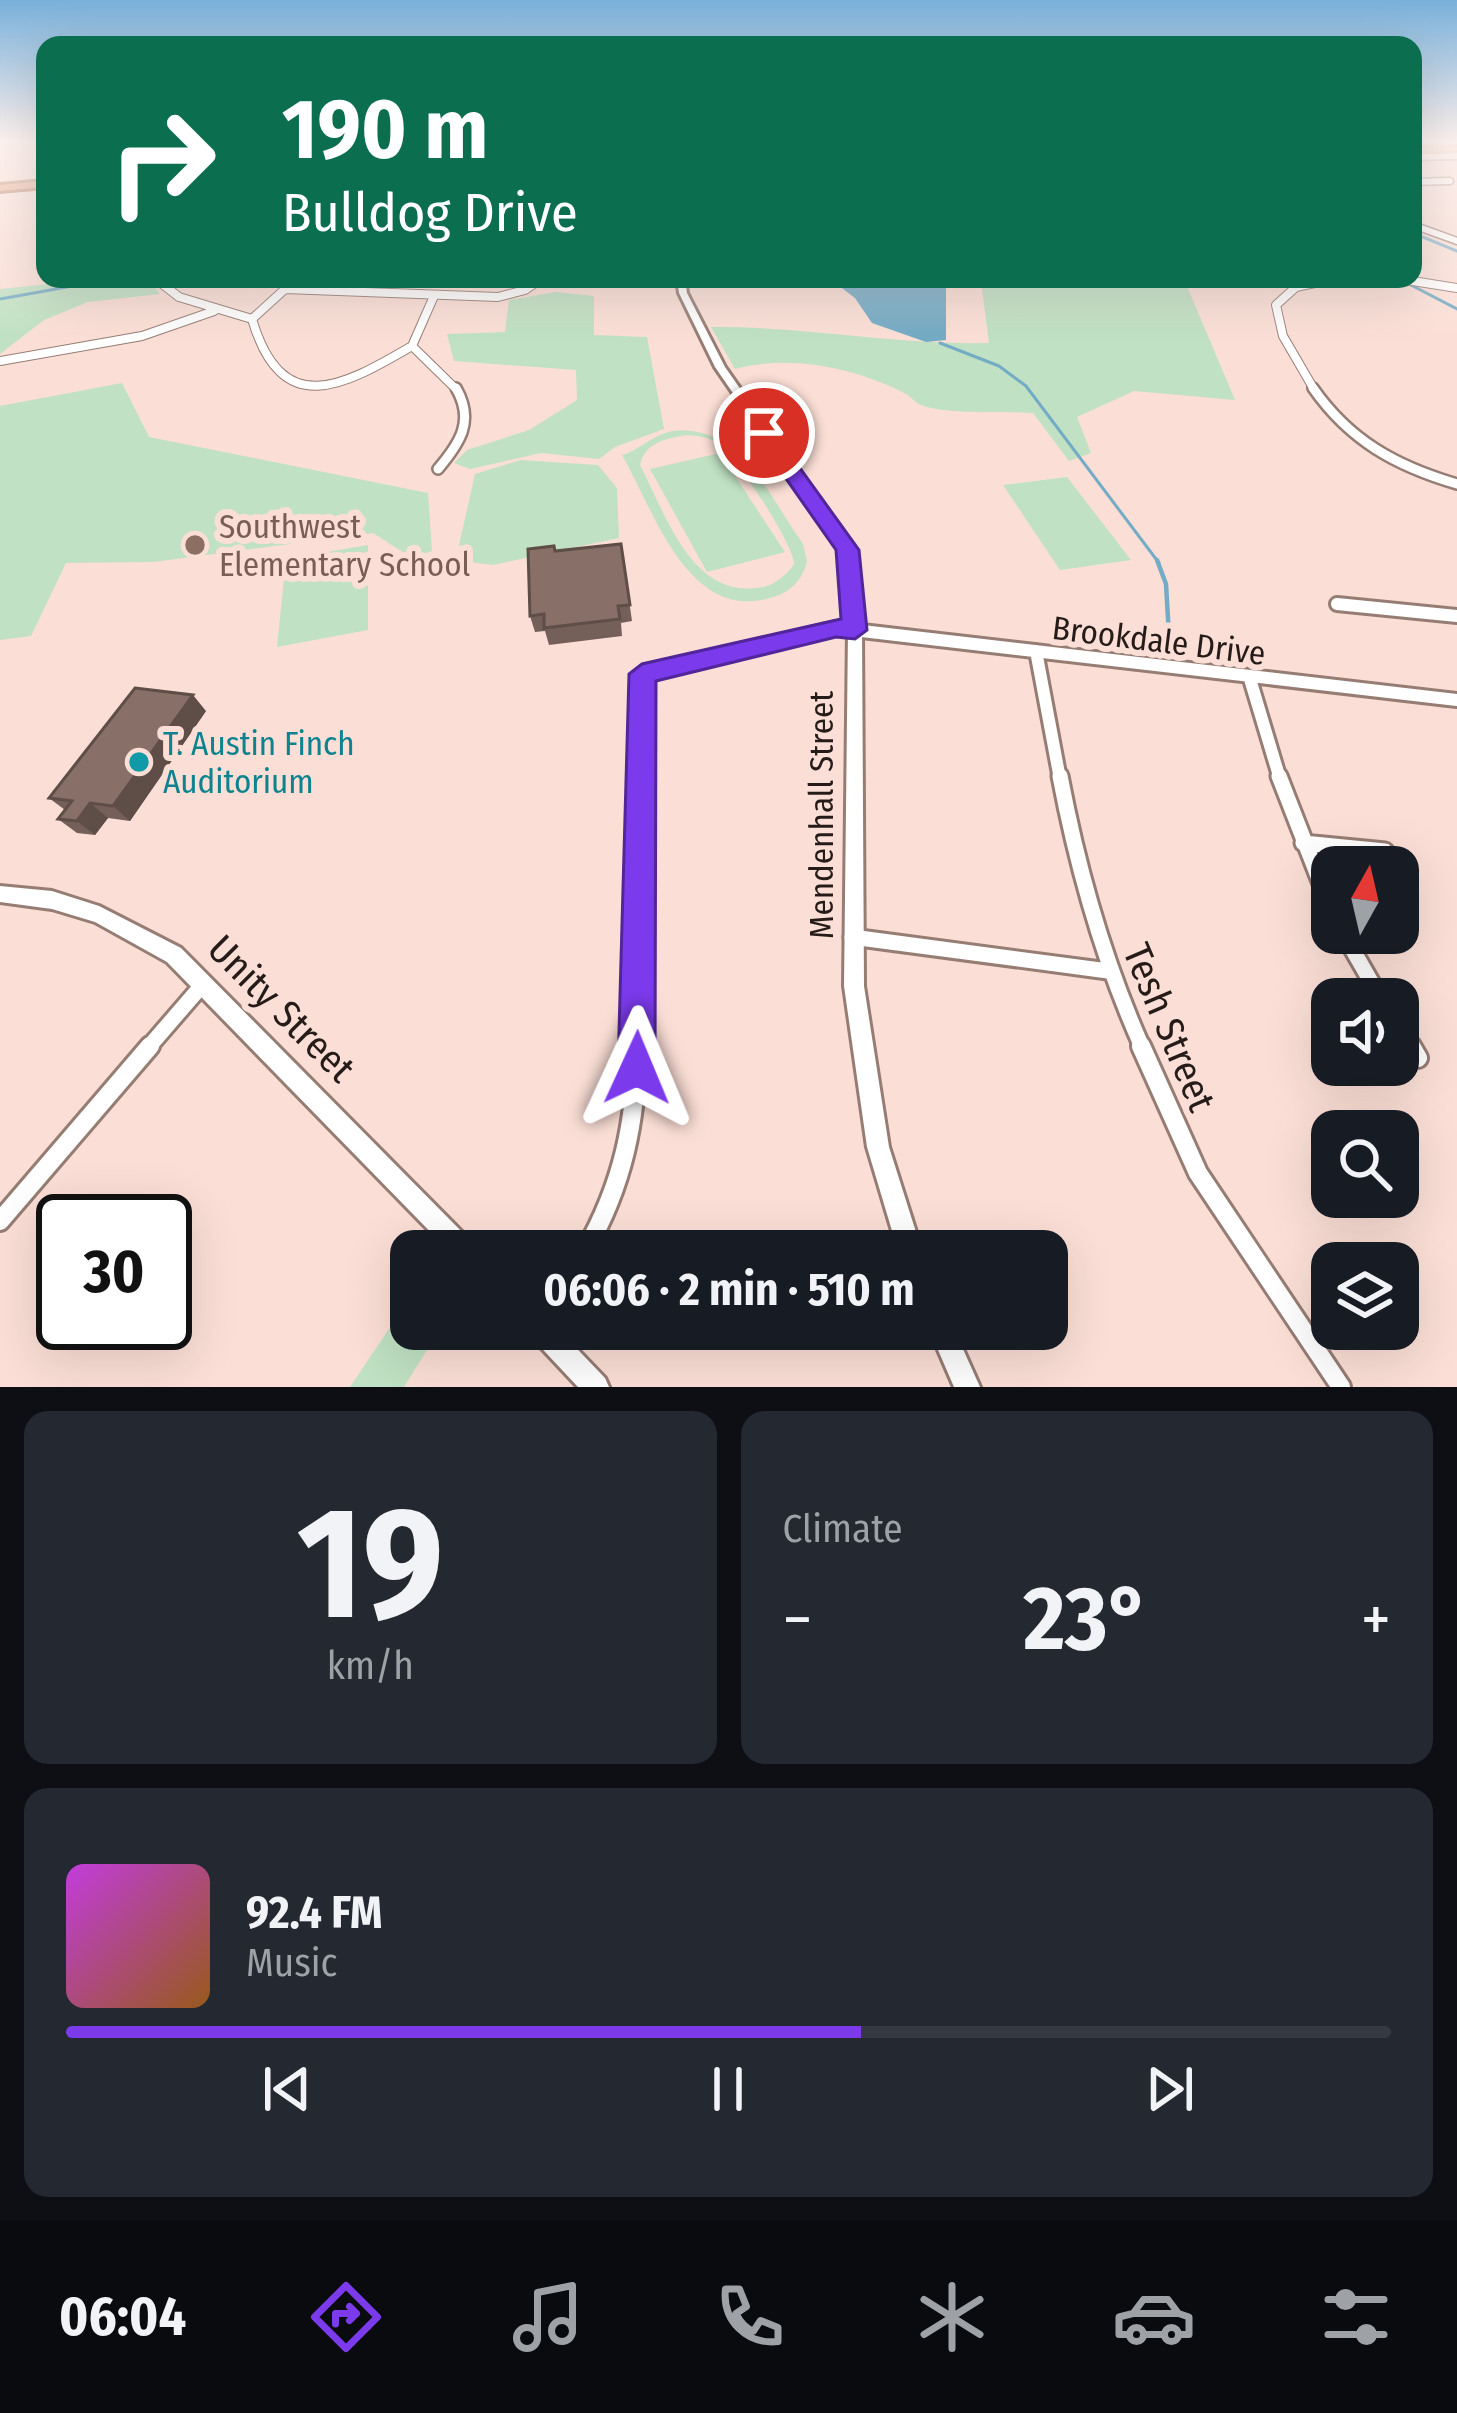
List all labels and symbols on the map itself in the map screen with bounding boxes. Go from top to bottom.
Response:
pin [713,382,815,484]
place label: Southwest Elementary School [219,507,470,585]
marker: Southwest Elementary School [182,532,208,558]
street label: Brookdale Drive [1050,608,1268,674]
street label: Mendenhall Street [802,691,842,939]
place label: T. Austin Finch Auditorium [163,724,355,802]
marker: T. Austin Finch Auditorium [126,749,152,775]
north arrow [1311,846,1419,954]
street label: Unity Street [198,926,364,1092]
street label: Tesh Street [1113,937,1225,1118]
position arrow [574,1005,700,1131]
speed limit sign: 30 [36,1194,192,1350]

